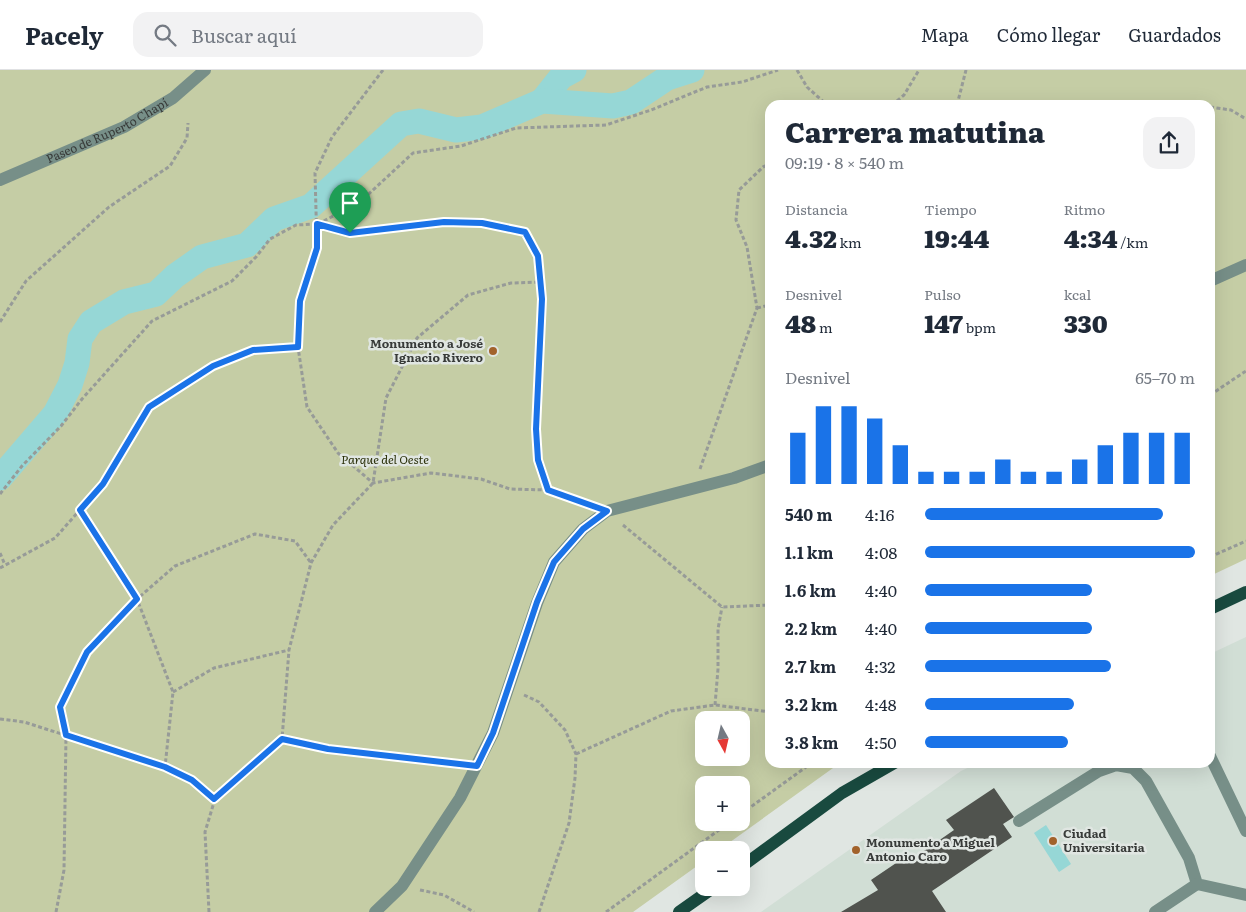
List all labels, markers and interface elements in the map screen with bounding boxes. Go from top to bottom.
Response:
search box [133,12,483,57]
text: Pacely [25,17,103,52]
icon: search [151,21,179,49]
text: Buscar aquí [191,21,297,49]
text: Mapa [921,21,969,48]
text: Cómo llegar [997,21,1100,48]
text: Guardados [1128,21,1221,48]
street label: Paseo de Ruperto Chapí [43,93,171,167]
text: Carrera matutina [785,110,1045,152]
button: share [1143,117,1195,169]
text: 09:19 · 8 × 540 m [785,150,904,174]
pin [329,182,371,233]
icon: arrive [336,189,364,217]
text: Distancia [785,199,848,219]
text: Tiempo [924,199,977,219]
text: Ritmo [1064,199,1105,219]
text: 4.32 [785,219,837,256]
text: 19:44 [924,219,989,256]
text: 4:34 [1064,219,1117,256]
text: km [837,232,862,252]
text: /km [1117,232,1148,252]
text: Desnivel [785,284,842,304]
text: Pulso [924,284,961,304]
text: kcal [1064,284,1091,304]
text: 48 [785,304,816,341]
text: 147 [924,304,963,341]
text: 330 [1064,304,1108,341]
text: m [816,317,833,337]
text: bpm [963,317,996,337]
place label: Monumento a José Ignacio Rivero [370,334,483,366]
marker: Monumento a José Ignacio Rivero [487,345,499,357]
text: Desnivel [785,365,850,389]
text: 65–70 m [1135,365,1195,389]
park label: Parque del Oeste [341,450,429,468]
text: 540 m [785,502,832,526]
text: 4:16 [865,502,894,526]
text: 1.1 km [785,540,833,564]
text: 4:08 [865,540,897,564]
text: 1.6 km [785,578,836,602]
text: 4:40 [865,578,897,602]
text: 2.2 km [785,616,837,640]
text: 4:40 [865,616,897,640]
text: 2.7 km [785,654,836,678]
text: 4:32 [865,654,895,678]
text: 3.2 km [785,692,838,716]
text: 4:48 [865,692,896,716]
north arrow [695,711,750,766]
map controls [695,711,750,896]
text: 3.8 km [785,730,838,754]
text: 4:50 [865,730,897,754]
button: + [695,776,750,831]
place label: Ciudad Universitaria [1063,824,1145,856]
place label: Monumento a Miguel Antonio Caro [866,833,995,865]
marker: Ciudad Universitaria [1047,835,1059,847]
button: − [695,841,750,896]
marker: Monumento a Miguel Antonio Caro [850,844,862,856]

